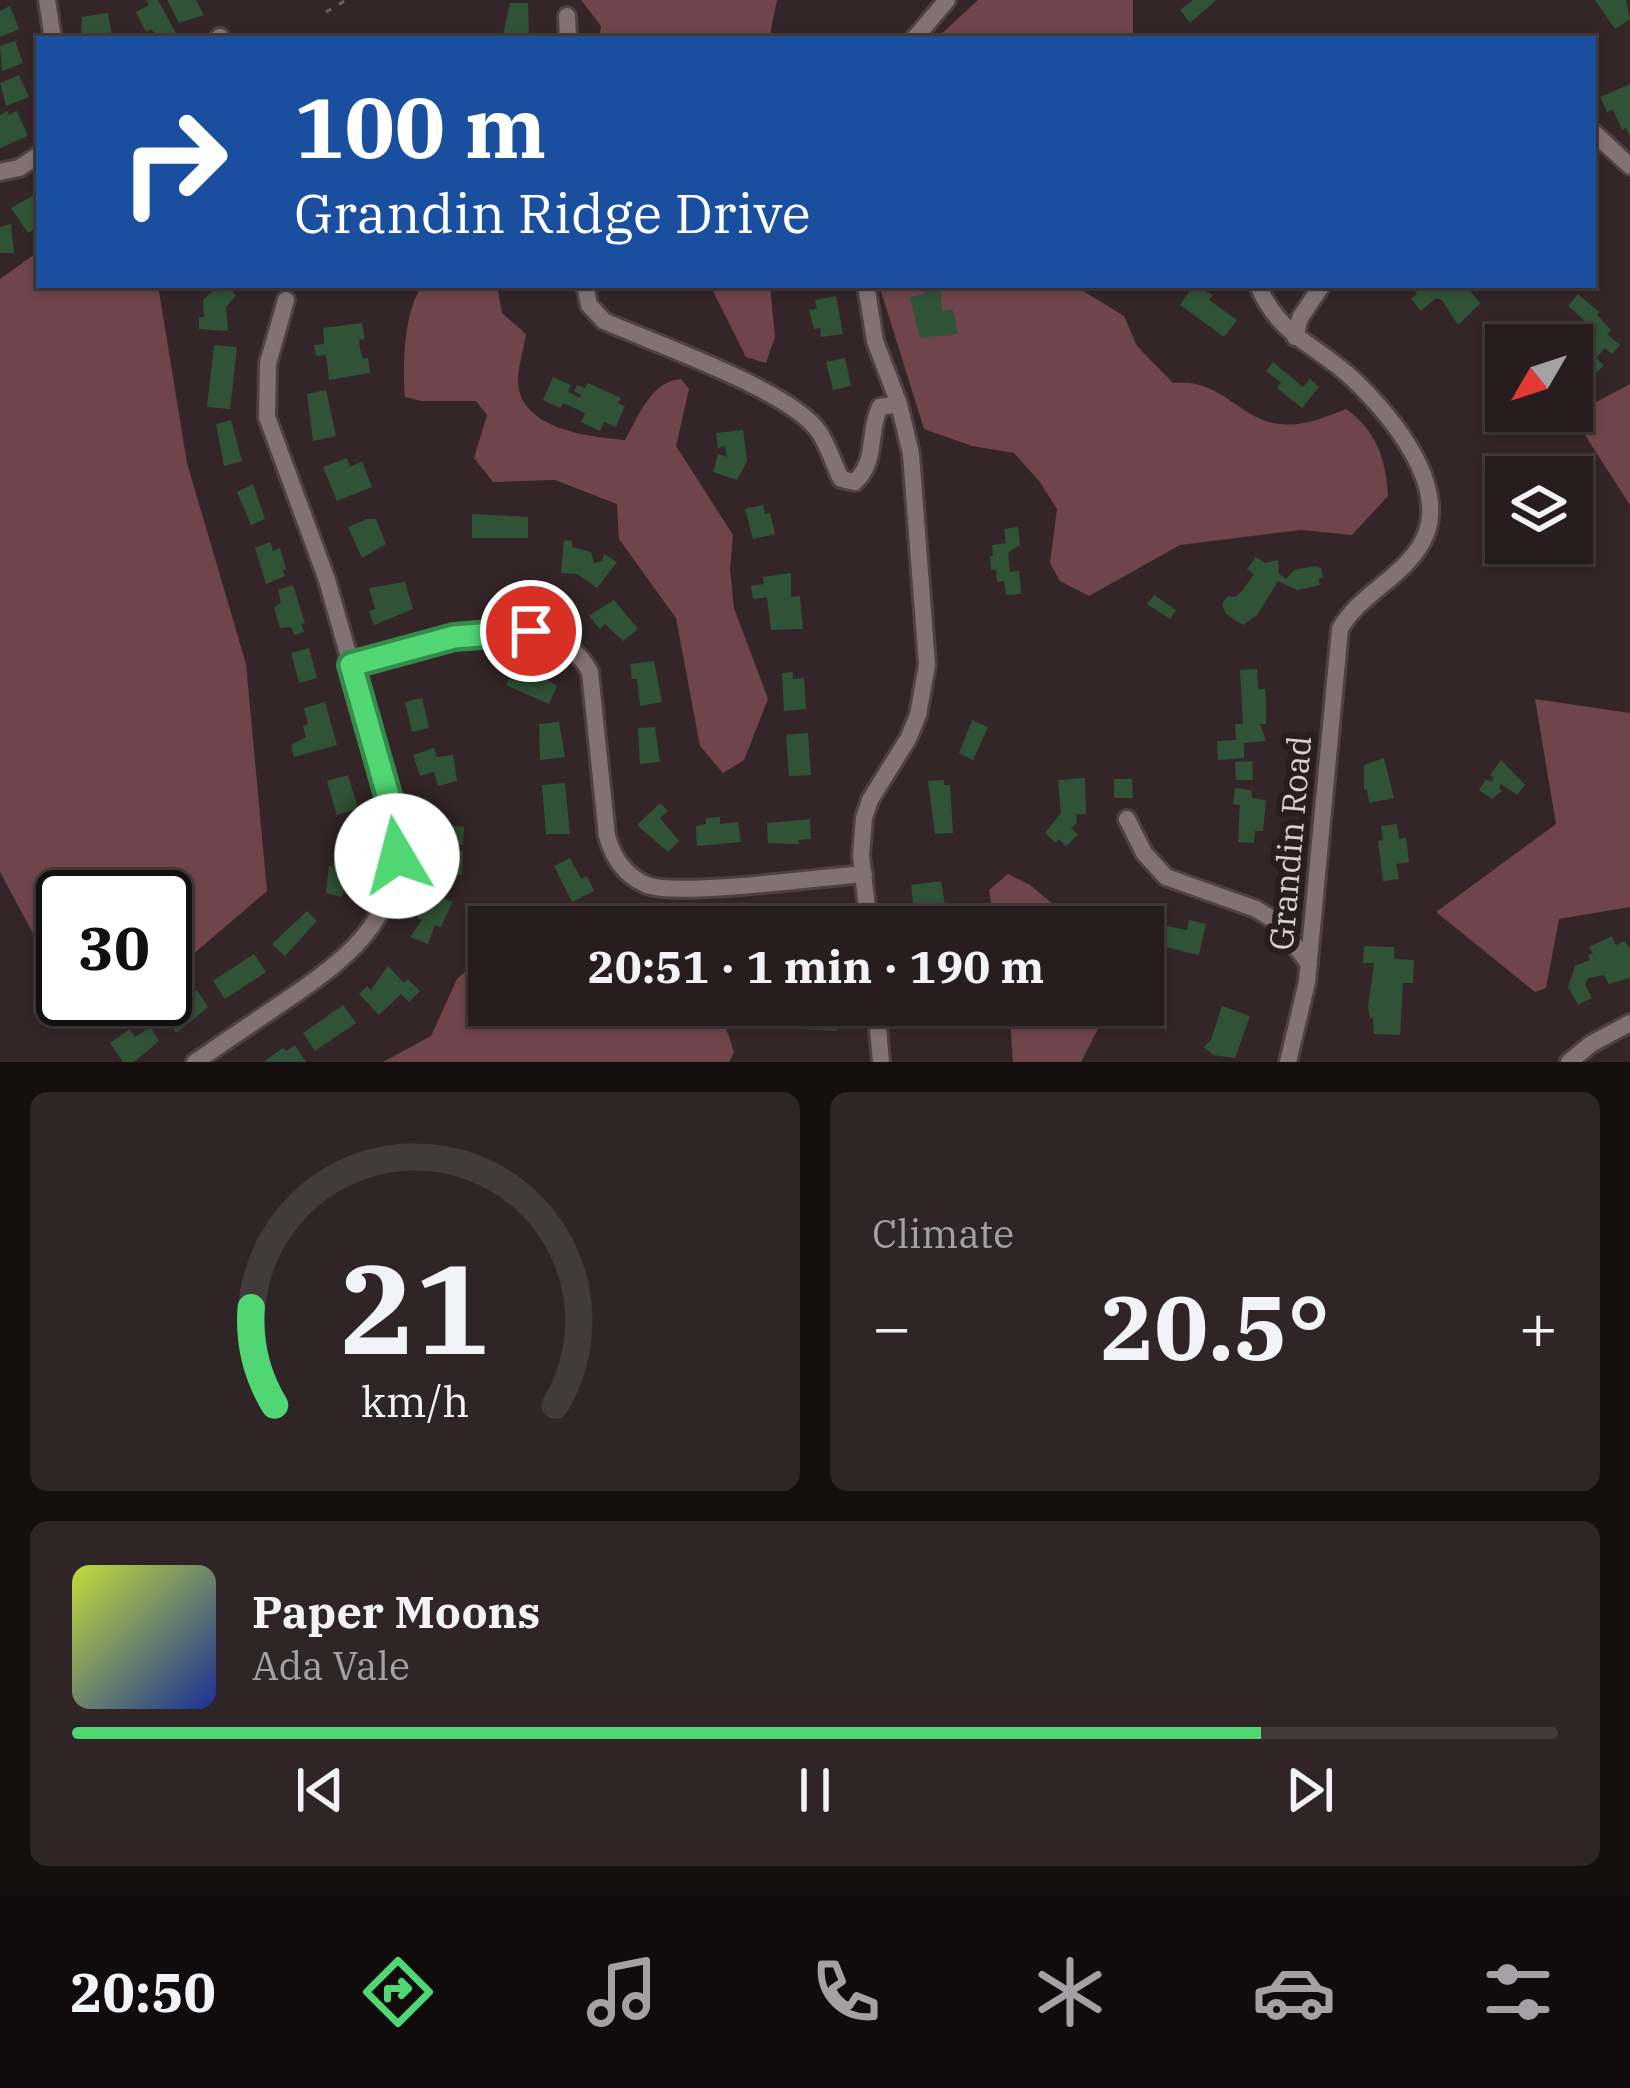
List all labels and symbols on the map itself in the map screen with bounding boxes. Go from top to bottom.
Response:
north arrow [1485,324,1593,432]
pin [480,580,582,682]
street label: Grandin Road [1259,734,1320,952]
position arrow [334,793,460,919]
speed limit sign: 30 [36,870,192,1026]

